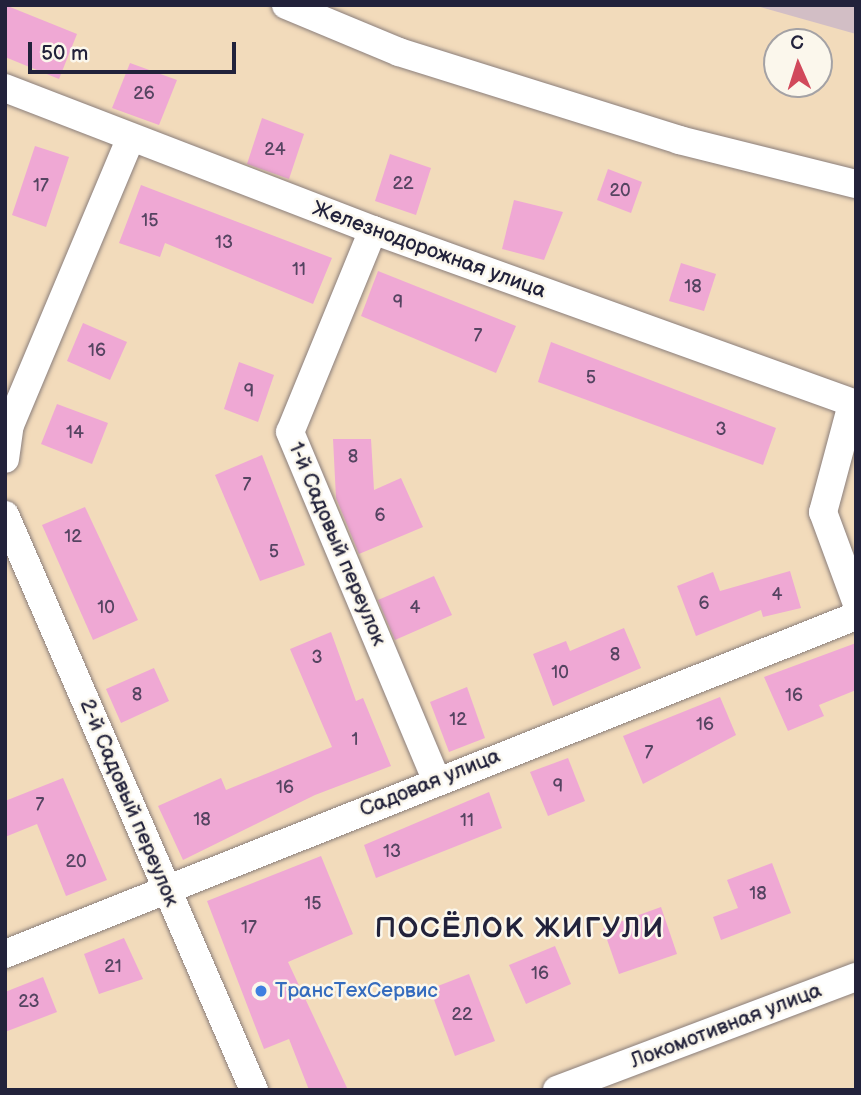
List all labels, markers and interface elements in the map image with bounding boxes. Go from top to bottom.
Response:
scale bar [32,28,240,72]
north arrow [763,28,833,98]
text: С [790,32,804,55]
text: 50 m [41,41,88,66]
house number: 26 [133,83,155,105]
house number: 24 [264,139,286,161]
house number: 22 [392,173,414,195]
house number: 17 [33,175,49,197]
house number: 20 [609,180,631,202]
street label: Железнодорожная улица [309,196,549,304]
house number: 15 [141,210,159,232]
house number: 13 [215,232,233,254]
house number: 11 [292,259,306,281]
house number: 18 [684,276,702,298]
house number: 9 [393,292,403,314]
house number: 7 [474,325,482,347]
house number: 16 [88,340,106,362]
house number: 5 [586,367,596,389]
house number: 9 [244,381,254,403]
house number: 3 [715,419,727,441]
house number: 14 [66,422,84,444]
street label: 1-й Садовый переулок [283,438,391,650]
house number: 8 [348,446,358,468]
house number: 7 [243,474,251,496]
house number: 6 [375,505,385,527]
house number: 12 [64,526,82,548]
house number: 5 [269,541,279,563]
house number: 4 [772,584,782,606]
house number: 6 [699,593,709,615]
house number: 10 [97,597,115,619]
house number: 4 [410,597,420,619]
house number: 8 [610,644,620,666]
house number: 3 [311,647,323,669]
house number: 10 [551,662,569,684]
house number: 8 [132,684,142,706]
house number: 16 [785,685,803,707]
street label: 2-й Садовый переулок [74,695,184,911]
house number: 12 [449,709,467,731]
house number: 16 [696,714,714,736]
house number: 1 [352,729,358,751]
house number: 7 [645,742,653,764]
street label: Садовая улица [356,743,504,823]
house number: 9 [553,776,563,798]
house number: 16 [276,777,294,799]
house number: 7 [36,794,44,816]
house number: 18 [193,809,211,831]
house number: 11 [460,810,474,832]
house number: 13 [383,841,401,863]
house number: 20 [65,851,87,873]
house number: 18 [749,883,767,905]
house number: 15 [304,893,322,915]
district label: ПОСЁЛОК ЖИГУЛИ [377,912,663,946]
house number: 17 [241,917,257,939]
house number: 21 [104,956,122,978]
house number: 16 [531,963,549,985]
place label: ТрансТехСервис [275,978,438,1004]
street label: Локомотивная улица [627,978,825,1074]
marker: ТрансТехСервис [253,983,269,999]
house number: 23 [18,991,40,1013]
house number: 22 [451,1004,473,1026]

